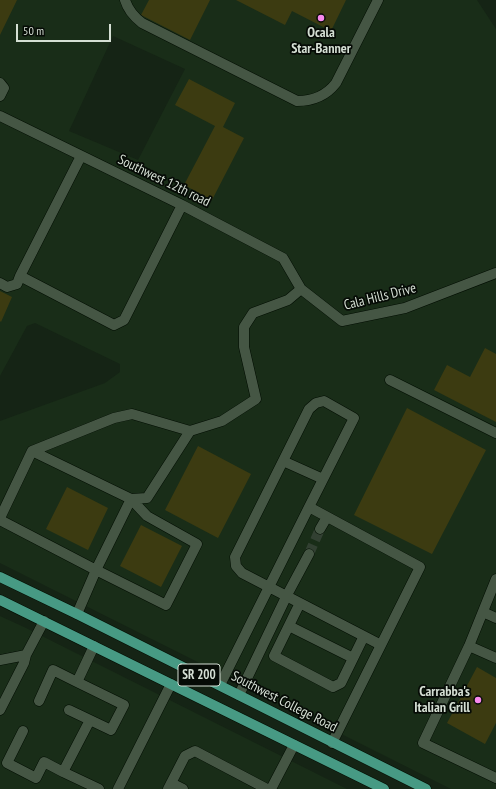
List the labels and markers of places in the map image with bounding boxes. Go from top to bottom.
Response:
marker: Ocala Star-Banner [316,13,326,23]
place label: Ocala Star-Banner [291,25,351,58]
place label: Carrabba's Italian Grill [414,684,470,716]
marker: Carrabba's Italian Grill [473,695,483,705]

